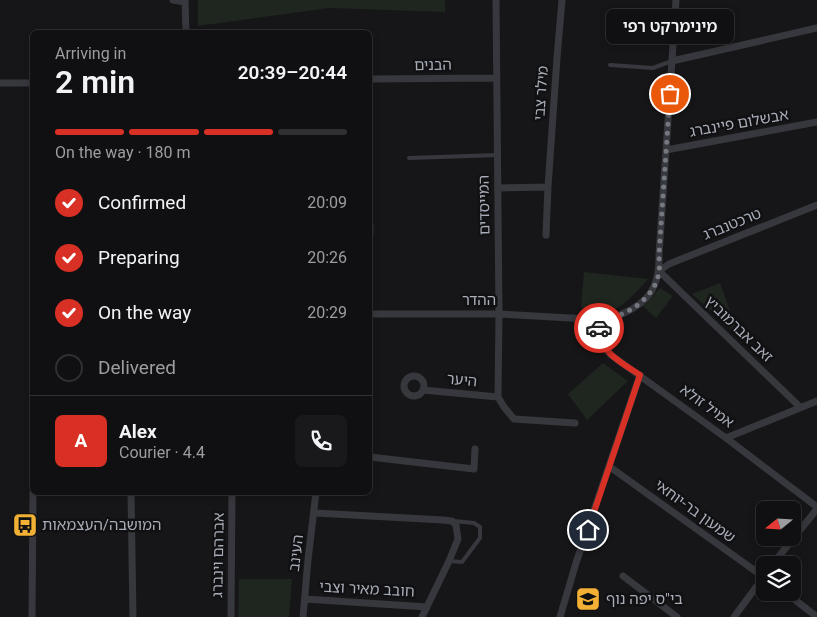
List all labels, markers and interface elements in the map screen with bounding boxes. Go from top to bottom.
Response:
callout: מינימרקט רפי [606,9,734,44]
text: מינימרקט רפי [623,17,717,36]
text: Arriving in [55,44,126,63]
street label: הבנים [414,56,452,74]
text: 20:39–20:44 [238,61,347,84]
text: 2 min [55,63,135,101]
street label: מילר צבי [530,65,552,121]
pin [649,73,691,115]
icon: bag [656,80,684,108]
street label: אבשלום פיינברג [688,105,790,141]
text: On the way · 180 m [55,143,191,162]
street label: המייסדים [474,175,494,235]
icon: check [55,189,83,217]
text: Confirmed [98,191,186,214]
text: 20:09 [307,193,347,212]
street label: טרכטנברג [700,204,764,244]
icon: check [55,244,83,272]
text: Preparing [98,246,180,269]
text: 20:26 [307,248,347,267]
street label: ההדר [462,291,496,309]
street label: זאב אברמוביץ [701,292,777,366]
icon: check [55,299,83,327]
text: On the way [98,301,191,324]
text: 20:29 [307,303,347,322]
courier [574,303,624,353]
icon: car [585,314,613,342]
text: Delivered [98,356,176,379]
street label: היער [446,369,478,391]
street label: אמיל זולא [677,380,737,432]
button: phone [295,415,347,467]
text: Alex [119,420,157,443]
text: A [75,429,87,452]
text: Courier · 4.4 [119,443,205,462]
street label: שמעון בר-יוחאי [651,476,739,546]
north arrow [756,501,801,546]
map controls [756,501,801,601]
pin [567,509,609,551]
bus stop icon: המושבה/העצמאות [12,512,38,538]
street label: אברהם וינברג [208,512,228,598]
place label: המושבה/העצמאות [42,516,161,534]
icon: home [574,516,602,544]
street label: העינב [285,534,307,572]
button: layers [756,556,801,601]
street label: חובב מאיר וצבי [319,578,415,600]
school or university icon: בי"ס יפה נוף [575,586,601,612]
place label: בי"ס יפה נוף [606,590,683,608]

